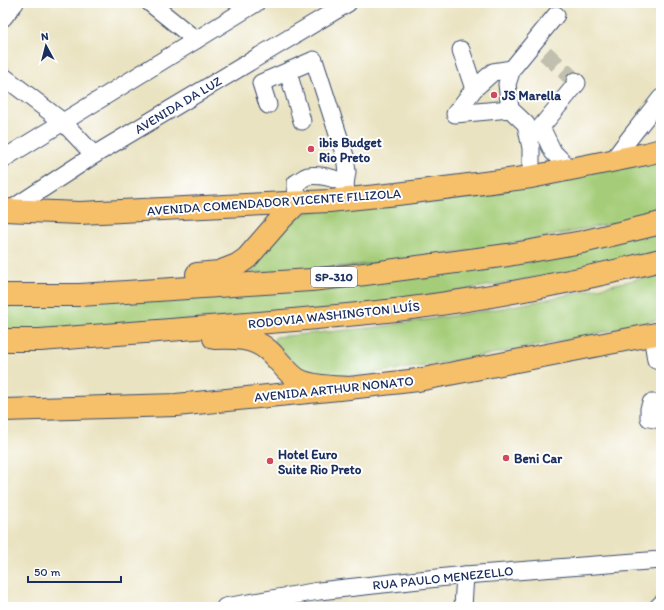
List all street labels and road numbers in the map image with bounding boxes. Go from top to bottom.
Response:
street label: AVENIDA DA LUZ [132,73,225,137]
street label: AVENIDA COMENDADOR VICENTE FILIZOLA [146,186,402,218]
road number: SP-310 [311,267,357,287]
street label: RODOVIA WASHINGTON LUÍS [247,299,421,331]
street label: AVENIDA ARTHUR NONATO [254,373,414,405]
street label: RUA PAULO MENEZELLO [372,563,514,593]

